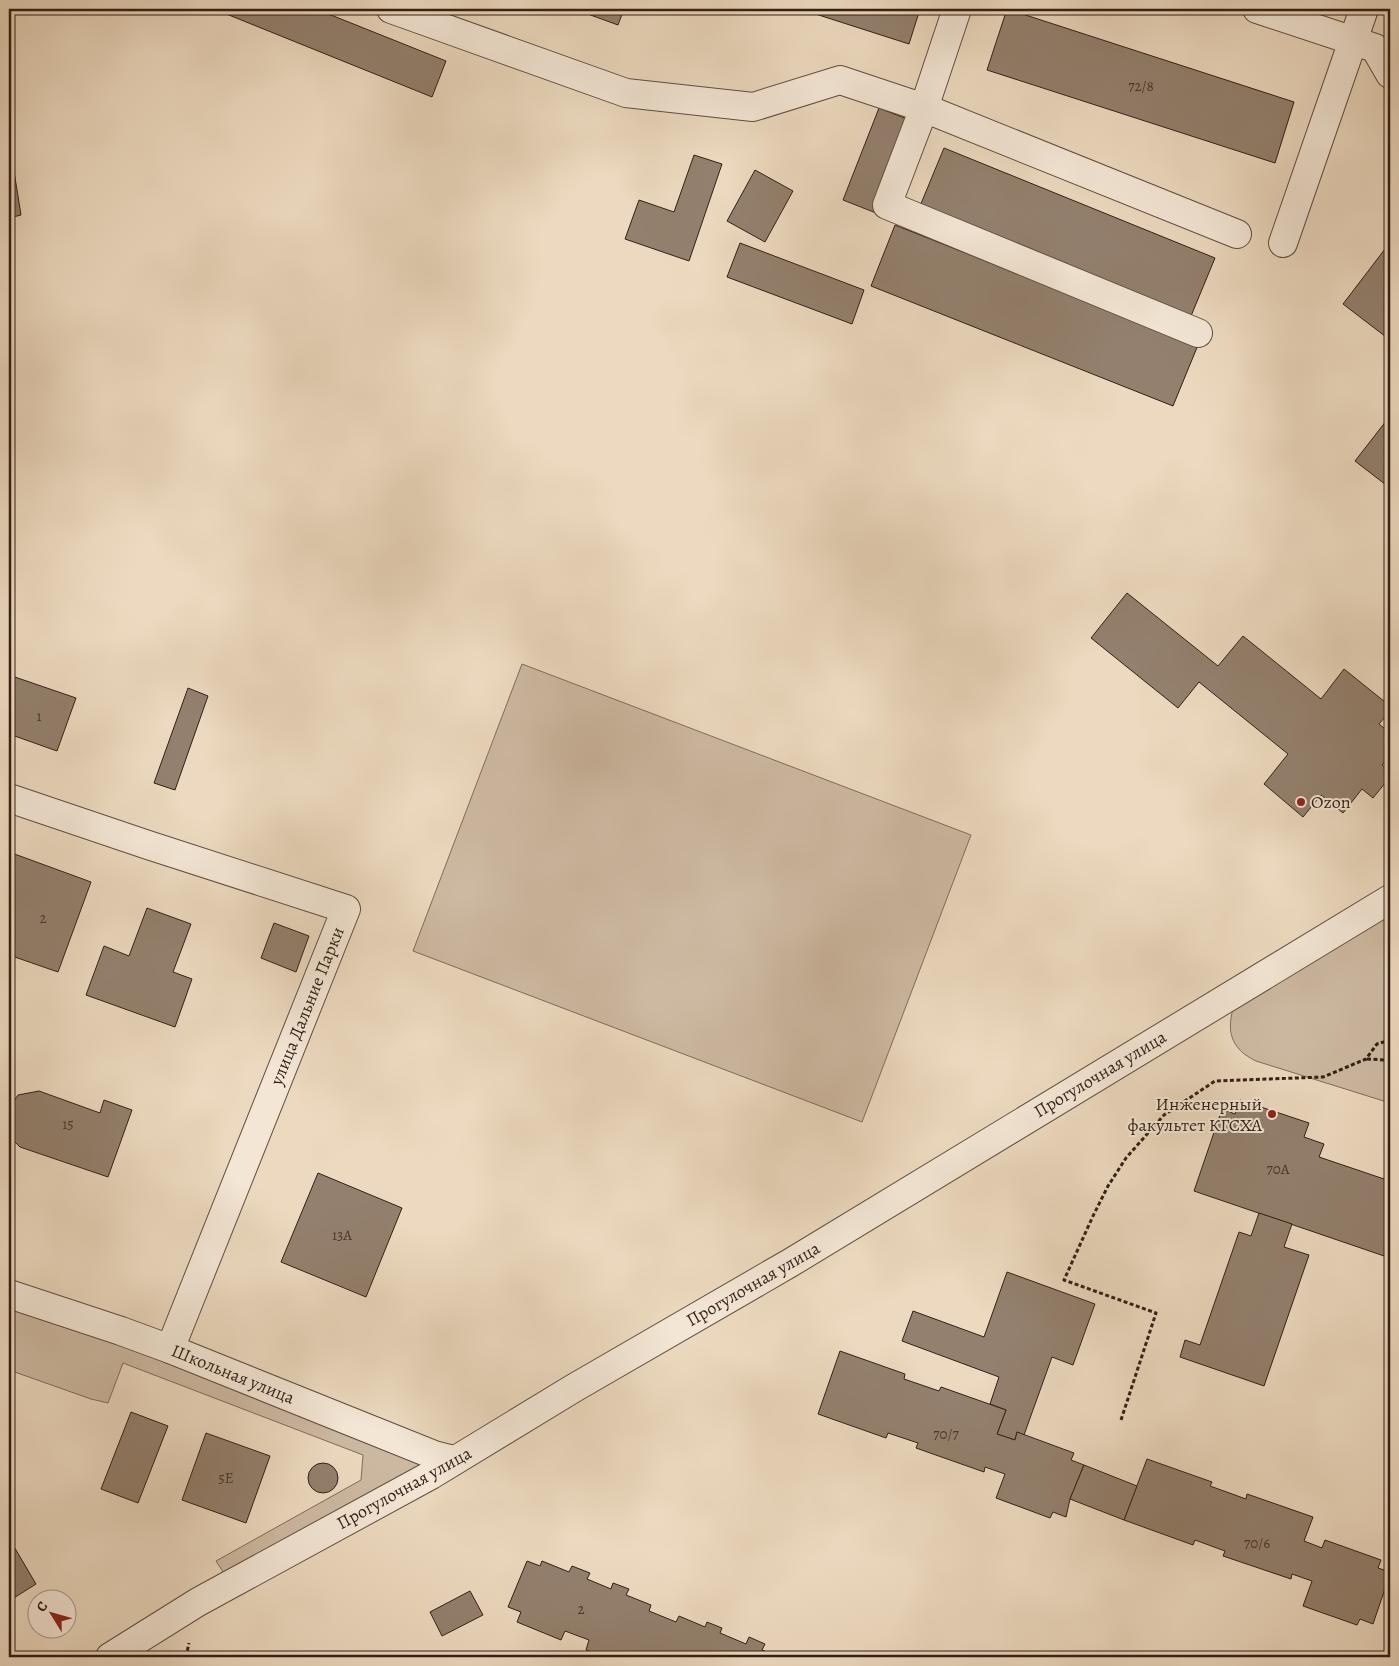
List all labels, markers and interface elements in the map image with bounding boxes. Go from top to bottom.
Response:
house number: 72/8 [1128,76,1154,96]
house number: 1 [36,706,42,726]
place label: Ozon [1311,790,1351,814]
marker: Ozon [1295,796,1307,808]
house number: 2 [39,908,47,928]
street label: улица Дальние Парки [264,923,350,1090]
street label: Прогулочная улица [1029,1025,1171,1123]
place label: Инженерный факультет КГСХА [1128,1092,1262,1137]
marker: Инженерный факультет КГСХА [1266,1108,1278,1120]
house number: 15 [62,1114,74,1134]
house number: 70А [1266,1159,1290,1179]
house number: 13А [332,1225,352,1245]
street label: Прогулочная улица [682,1236,825,1332]
street label: Школьная улица [168,1338,299,1410]
house number: 70/7 [933,1424,959,1444]
street label: Прогулочная улица [332,1441,476,1535]
house number: 5Е [218,1468,234,1488]
house number: 70/6 [1244,1533,1270,1553]
north arrow [28,1588,78,1638]
text: С [32,1597,52,1616]
house number: 2 [577,1599,585,1619]

